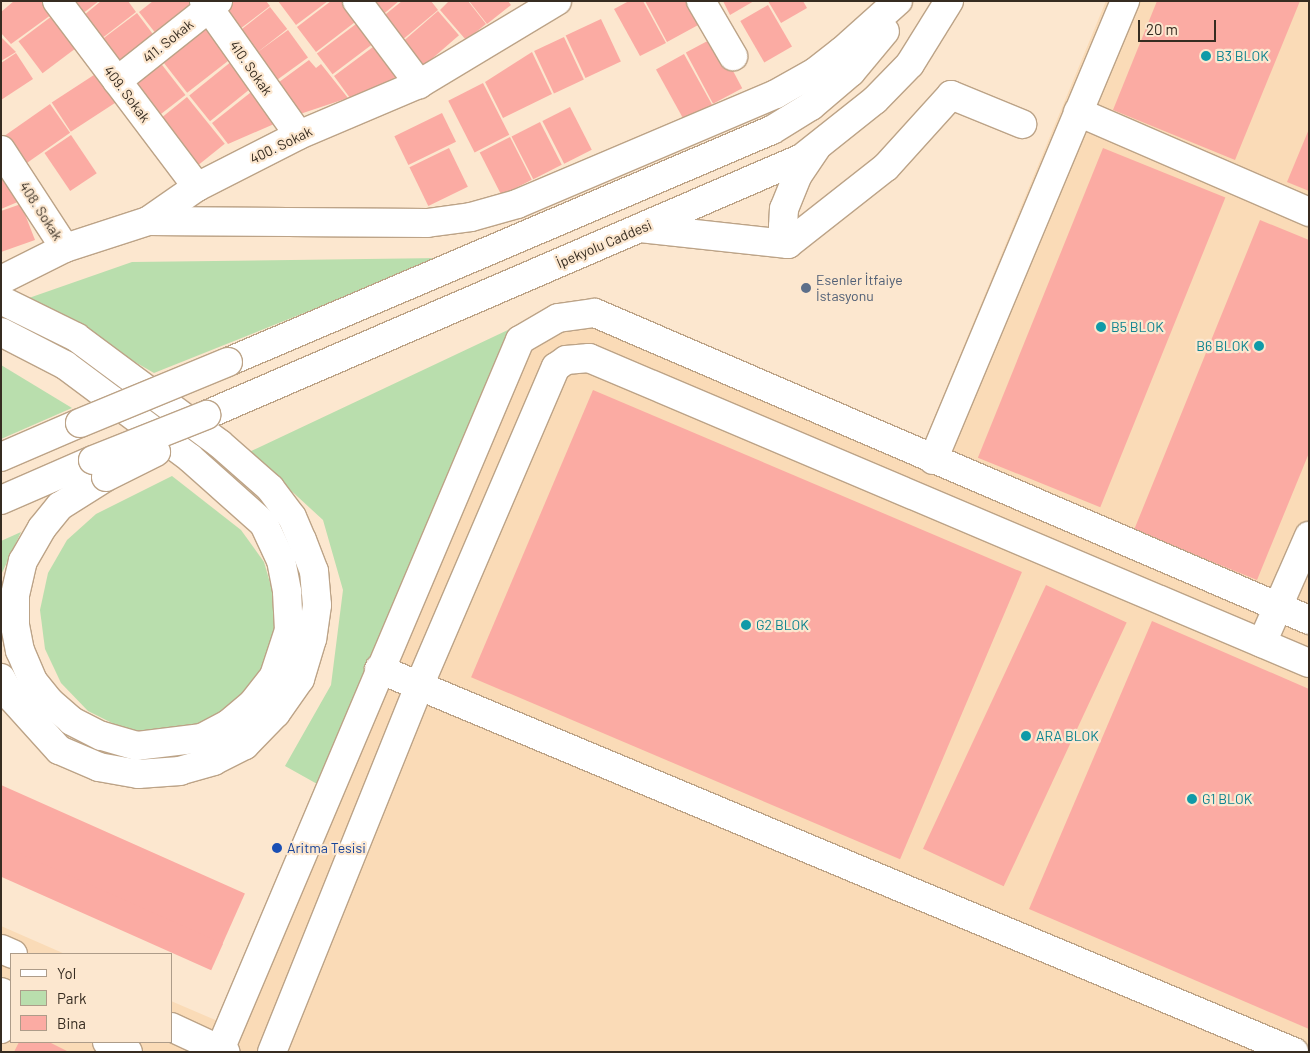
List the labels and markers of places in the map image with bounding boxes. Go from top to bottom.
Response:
place label: B3 BLOK [1216,48,1269,64]
marker: B3 BLOK [1200,50,1212,62]
place label: Esenler İtfaiye İstasyonu [816,272,903,304]
marker: Esenler İtfaiye İstasyonu [800,282,812,294]
place label: B5 BLOK [1111,319,1164,335]
marker: B5 BLOK [1095,321,1107,333]
place label: B6 BLOK [1196,338,1249,354]
marker: B6 BLOK [1253,340,1265,352]
place label: G2 BLOK [756,617,809,633]
marker: G2 BLOK [740,619,752,631]
place label: ARA BLOK [1036,728,1099,744]
marker: ARA BLOK [1020,730,1032,742]
place label: G1 BLOK [1202,791,1252,807]
marker: G1 BLOK [1186,793,1198,805]
place label: Aritma Tesisi [287,840,366,856]
marker: Aritma Tesisi [271,842,283,854]

